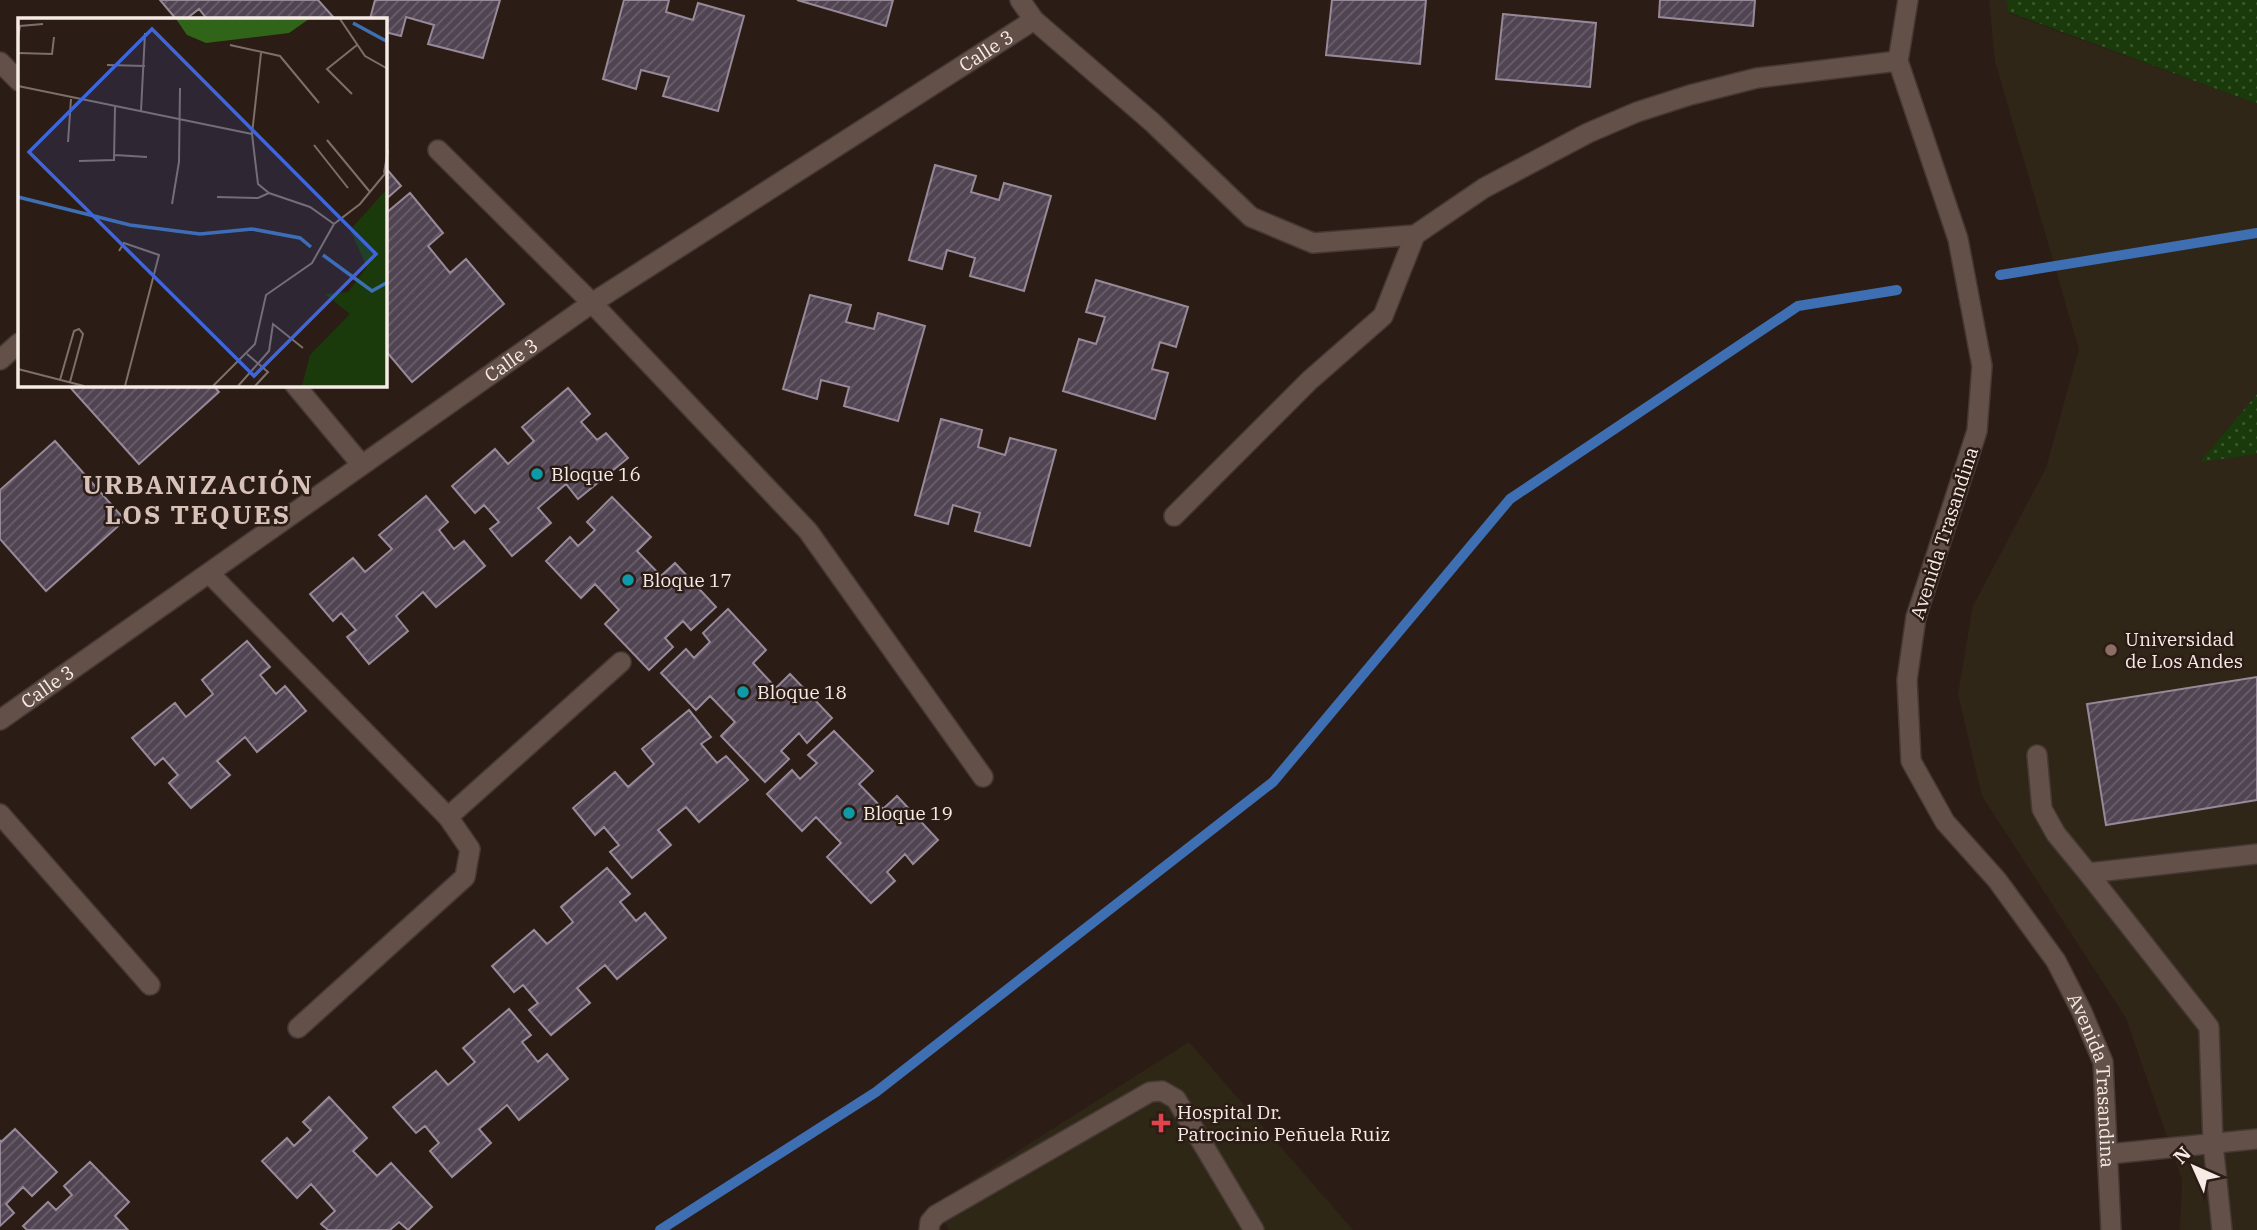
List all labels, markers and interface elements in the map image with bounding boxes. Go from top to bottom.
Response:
inset map [18,18,387,387]
street label: Calle 3 [954,24,1018,77]
street label: Calle 3 [480,333,542,387]
street label: Avenida Trasandina [1905,444,1983,622]
place label: Bloque 16 [551,462,641,486]
marker: Bloque 16 [529,466,545,482]
district label: URBANIZACIÓN LOS TEQUES [82,467,314,531]
place label: Bloque 17 [642,568,732,592]
marker: Bloque 17 [620,572,636,588]
place label: Universidad de Los Andes [2125,627,2243,673]
marker: Universidad de Los Andes [2103,642,2119,658]
street label: Calle 3 [16,660,79,714]
place label: Bloque 18 [757,680,847,704]
marker: Bloque 18 [735,684,751,700]
place label: Bloque 19 [863,801,953,825]
marker: Bloque 19 [841,805,857,821]
street label: Avenida Trasandina [2062,989,2120,1168]
place label: Hospital Dr. Patrocinio Peñuela Ruiz [1177,1100,1390,1146]
marker: Hospital Dr. Patrocinio Peñuela Ruiz [1151,1113,1171,1133]
north arrow [2159,1132,2229,1202]
text: N [2168,1141,2196,1169]

